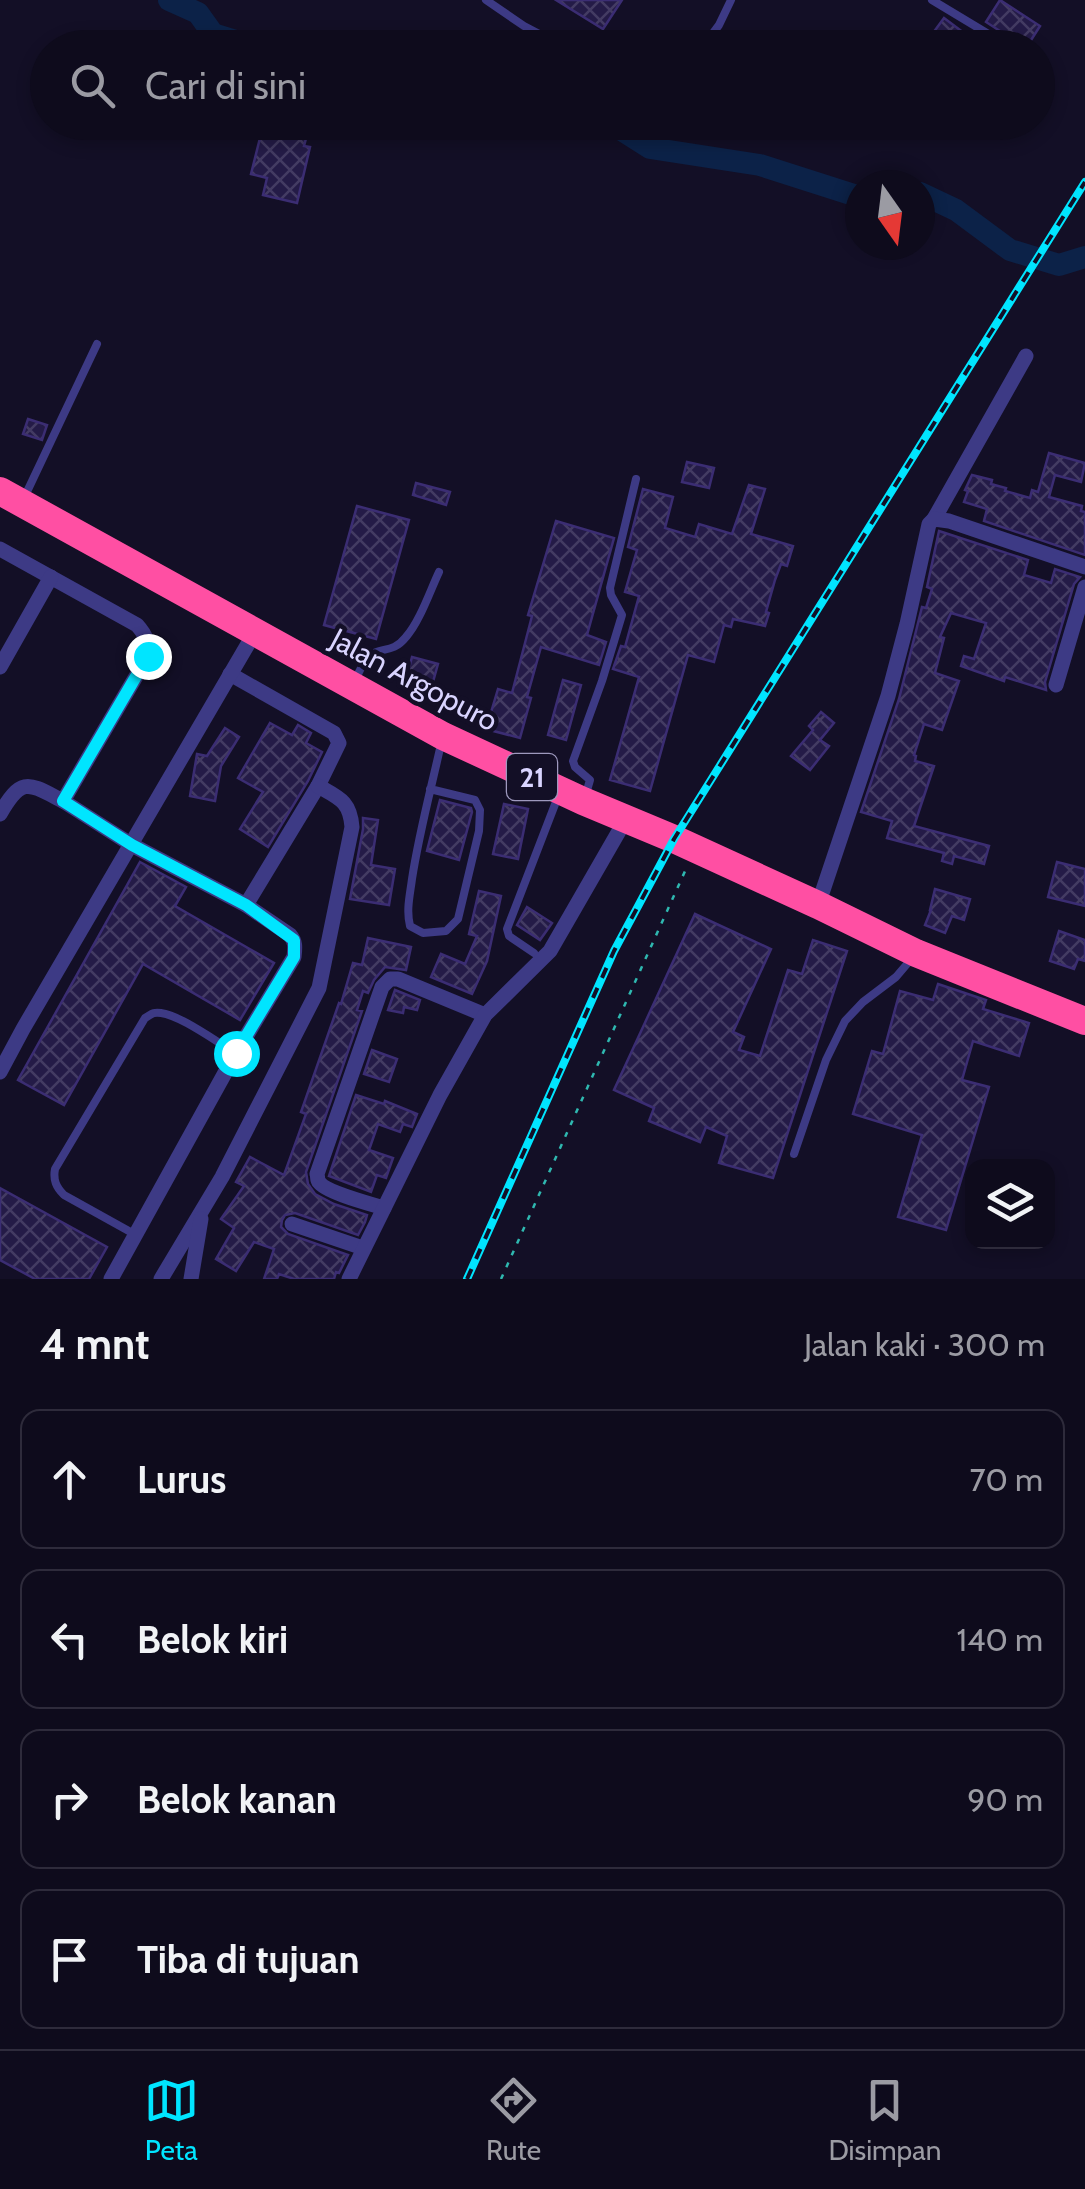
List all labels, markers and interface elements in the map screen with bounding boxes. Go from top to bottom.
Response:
search box [30,30,1055,140]
icon: search [65,58,120,113]
text: Cari di sini [145,62,306,109]
north arrow [845,170,935,260]
street label: Jalan Argopuro [323,620,504,739]
route end [126,634,172,680]
road number: 21 [507,754,557,800]
route start [214,1031,260,1077]
map controls [965,1159,1055,1249]
button: layers [965,1159,1055,1249]
text: 4 mnt [40,1318,149,1370]
text: Jalan kaki · 300 m [804,1325,1045,1364]
icon: ahead [42,1452,97,1507]
text: Lurus [137,1456,226,1503]
text: 70 m [970,1460,1043,1499]
icon: left [42,1612,97,1667]
text: Belok kiri [137,1616,288,1663]
text: 140 m [956,1620,1043,1659]
icon: right [42,1772,97,1827]
text: Belok kanan [137,1776,337,1823]
text: 90 m [967,1780,1043,1819]
icon: arrive [42,1932,97,1987]
text: Tiba di tujuan [137,1936,359,1983]
tab: Peta [144,2073,199,2167]
tab: Rute [486,2073,541,2167]
tab: Disimpan [828,2073,941,2167]

